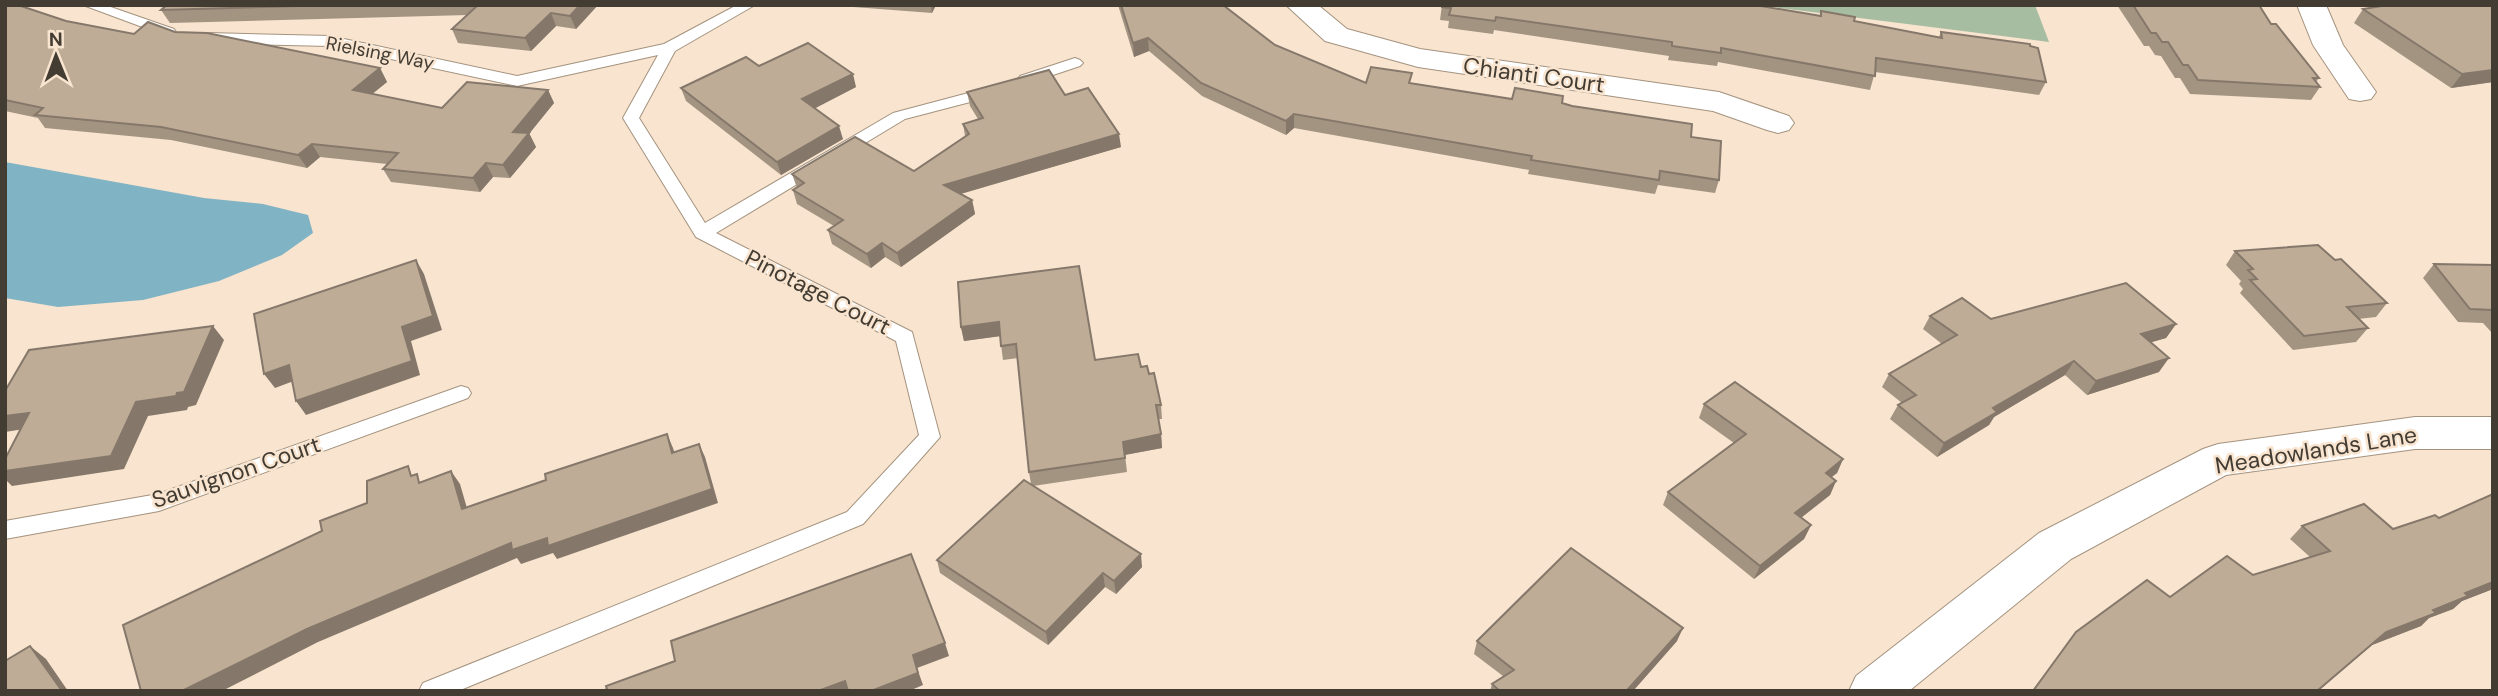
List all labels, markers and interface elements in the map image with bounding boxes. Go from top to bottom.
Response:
north arrow [21,21,91,91]
text: N [49,27,63,52]
street label: Rielsing Way [324,30,437,76]
street label: Chianti Court [1461,50,1607,100]
street label: Pinotage Court [740,243,896,341]
street label: Meadowlands Lane [2213,419,2419,481]
street label: Sauvignon Court [148,429,324,515]

